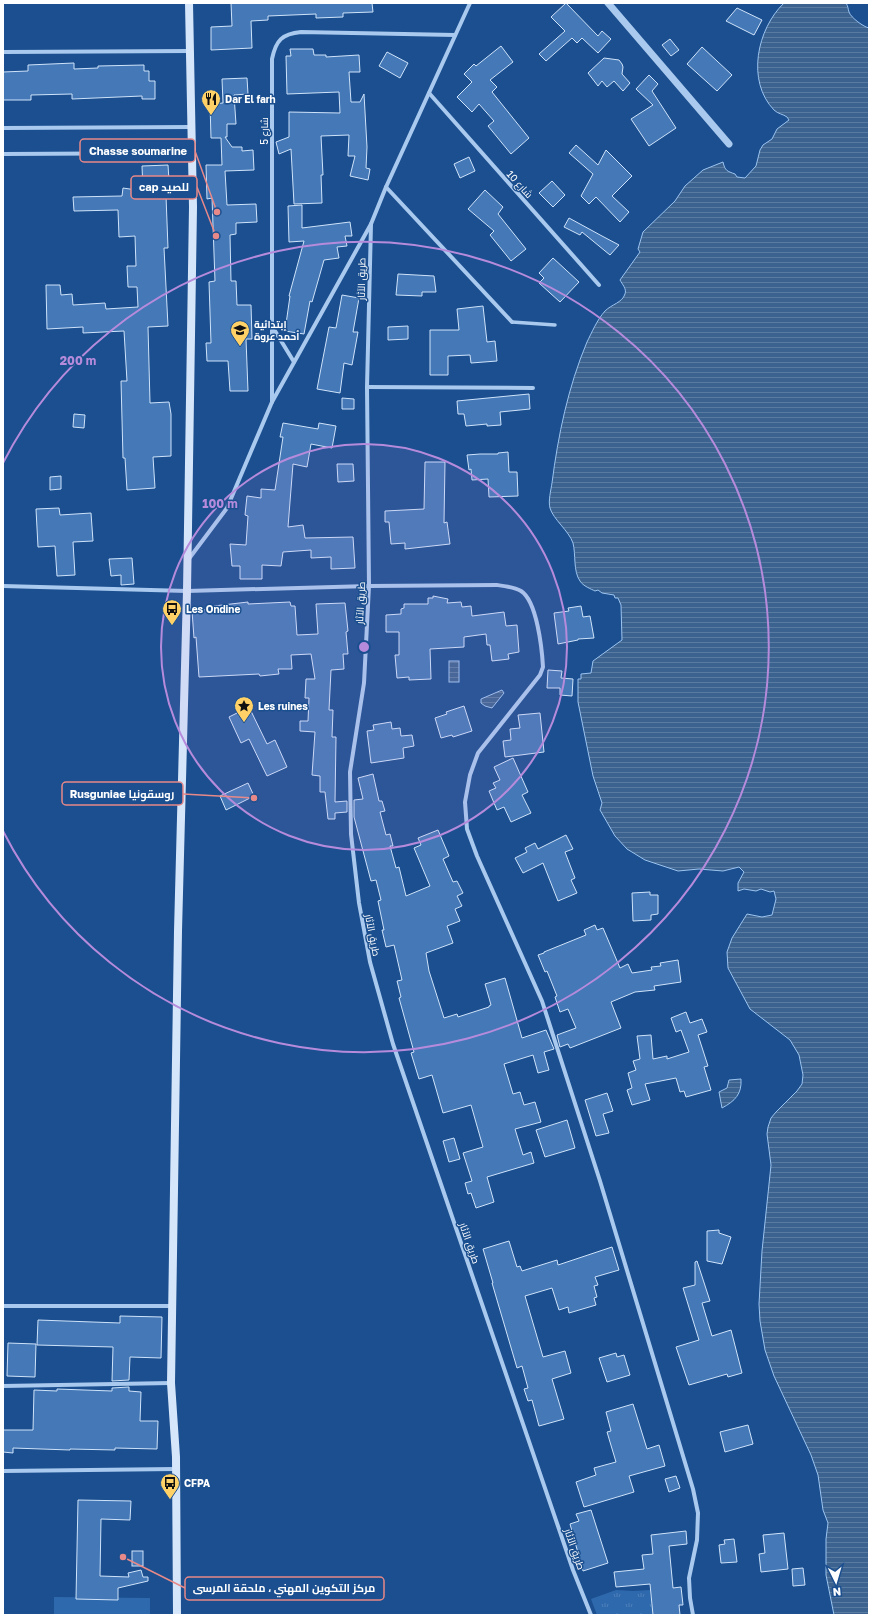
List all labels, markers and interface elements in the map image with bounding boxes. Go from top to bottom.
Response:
restaurant icon: Dar El farh [200,88,222,116]
place label: Dar El farh [225,93,276,105]
street label: شارع 5 [258,117,271,145]
callout: Chasse soumarine [80,139,195,162]
text: Chasse soumarine [89,144,188,157]
street label: شارع 10 [504,168,535,201]
callout: cap للصيد [131,176,197,199]
text: cap للصيد [139,180,189,194]
street label: طريق الآثار [355,258,368,301]
place label: إبتدائية أحمد عروة [254,318,299,343]
school or university icon: إبتدائية أحمد عروة [229,319,251,347]
text: 200 m [60,353,96,368]
text: 100 m [202,496,238,511]
street label: طريق الآثار [353,581,368,626]
bus stop icon: Les Ondine [161,598,183,626]
place label: Les Ondine [186,603,240,615]
centre of rings [357,640,371,654]
place icon: Les ruines [233,695,255,723]
place label: Les ruines [258,700,308,712]
callout: Rusguniae روسقونيا [62,782,183,805]
text: Rusguniae روسقونيا [70,787,174,802]
street label: طريق الآثار [362,912,383,957]
street label: طريق الآثار [456,1220,483,1265]
bus stop icon: CFPA [159,1472,181,1500]
place label: CFPA [184,1477,210,1489]
street label: طريق الآثار [561,1526,588,1571]
north arrow [816,1562,856,1602]
callout: مركز التكوين المهني ، ملحقة المرسى [185,1577,384,1600]
text: مركز التكوين المهني ، ملحقة المرسى [193,1581,375,1598]
text: N [832,1586,842,1599]

